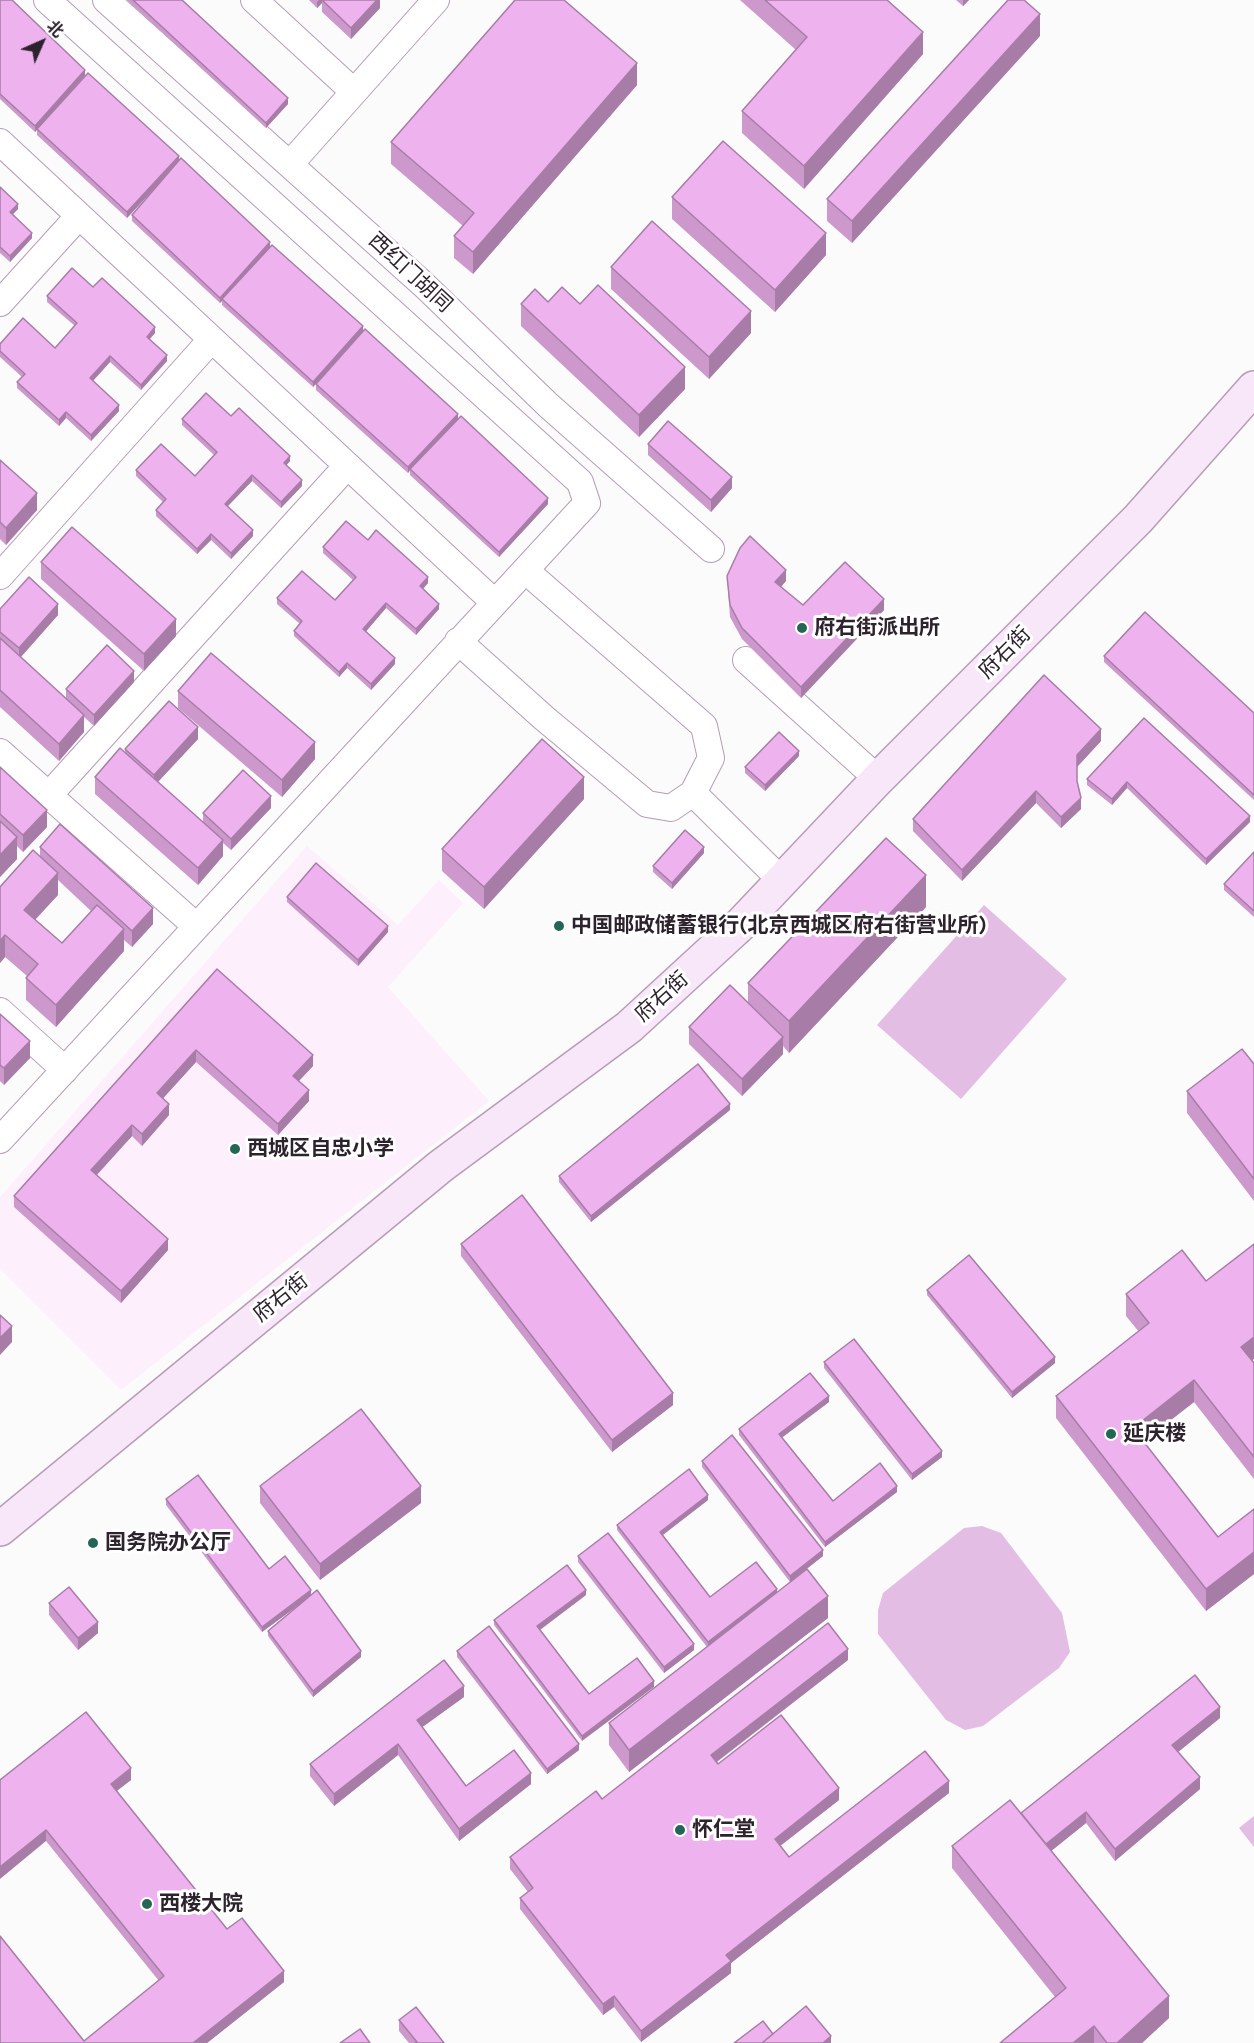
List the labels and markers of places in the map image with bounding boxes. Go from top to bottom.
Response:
place label: 府右街派出所 [814,615,940,641]
marker: 府右街派出所 [795,621,809,635]
place label: 中国邮政储蓄银行(北京西城区府右街营业所) [571,913,987,939]
marker: 中国邮政储蓄银行(北京西城区府右街营业所) [552,919,566,933]
place label: 西城区自忠小学 [247,1136,394,1162]
marker: 西城区自忠小学 [228,1142,242,1156]
place label: 延庆楼 [1123,1421,1186,1447]
marker: 延庆楼 [1104,1427,1118,1441]
place label: 国务院办公厅 [105,1530,231,1556]
marker: 国务院办公厅 [86,1536,100,1550]
place label: 怀仁堂 [692,1817,755,1843]
marker: 怀仁堂 [673,1823,687,1837]
place label: 西楼大院 [159,1891,243,1917]
marker: 西楼大院 [140,1897,154,1911]

